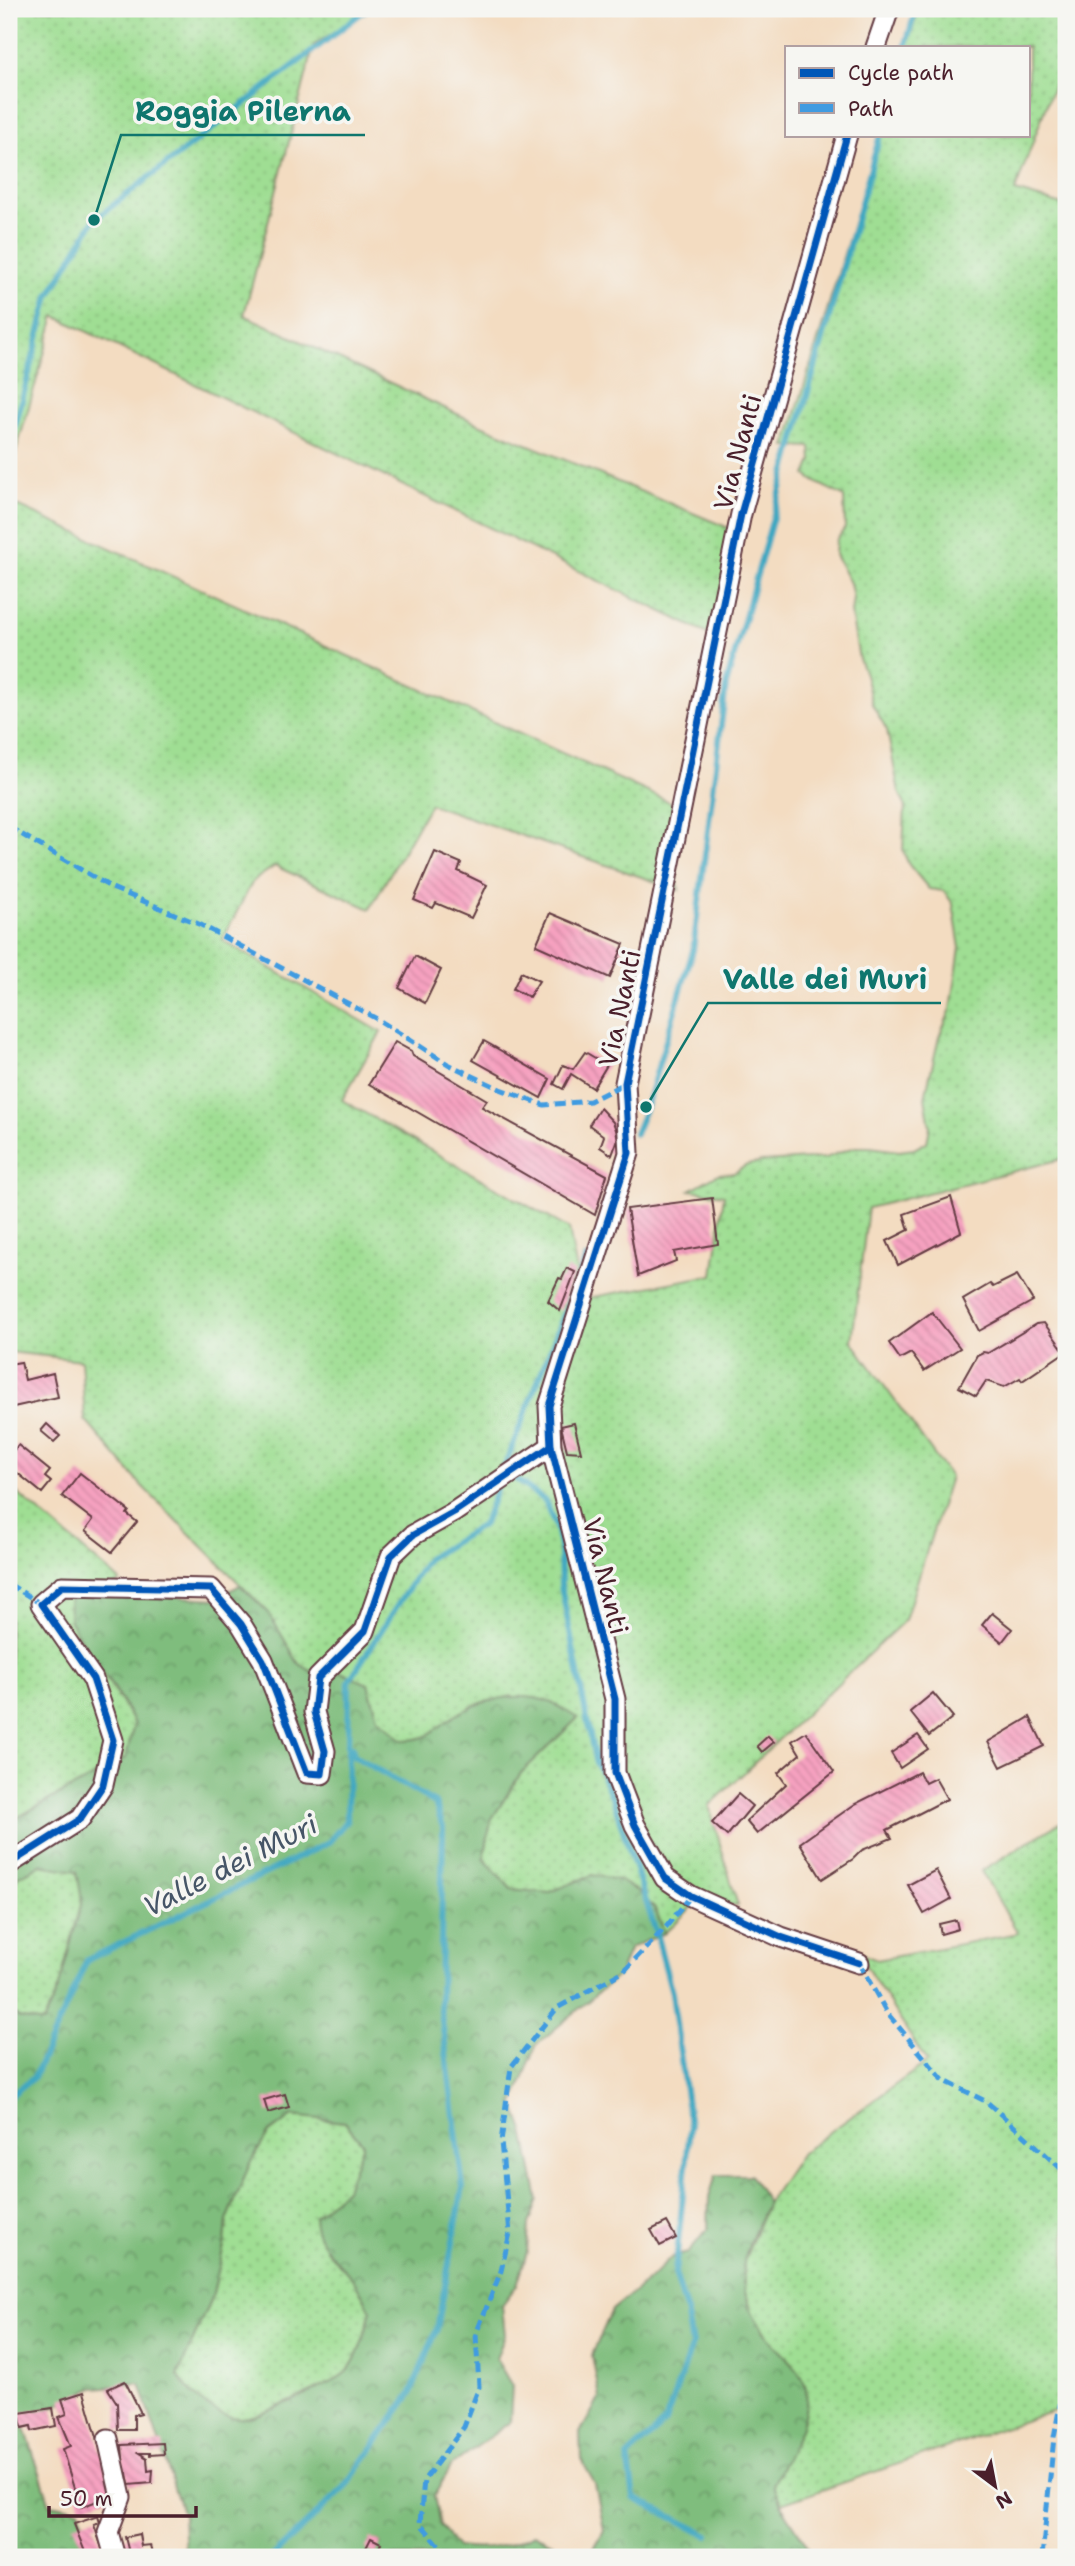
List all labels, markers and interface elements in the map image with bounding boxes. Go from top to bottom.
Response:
legend [785,46,1030,136]
text: Cycle path [848,59,954,87]
callout: Roggia Pilerna [121,86,365,135]
text: Roggia Pilerna [135,92,351,130]
text: Path [848,95,894,123]
street label: Via Nanti [705,390,769,514]
street label: Via Nanti [590,946,648,1070]
callout: Valle dei Muri [708,954,941,1003]
text: Valle dei Muri [723,960,927,998]
street label: Via Nanti [575,1514,637,1638]
water label: Valle dei Muri [136,1804,324,1925]
north arrow [960,2450,1030,2520]
scale bar [49,2475,196,2519]
text: 50 m [60,2485,113,2513]
text: N [991,2485,1017,2515]

